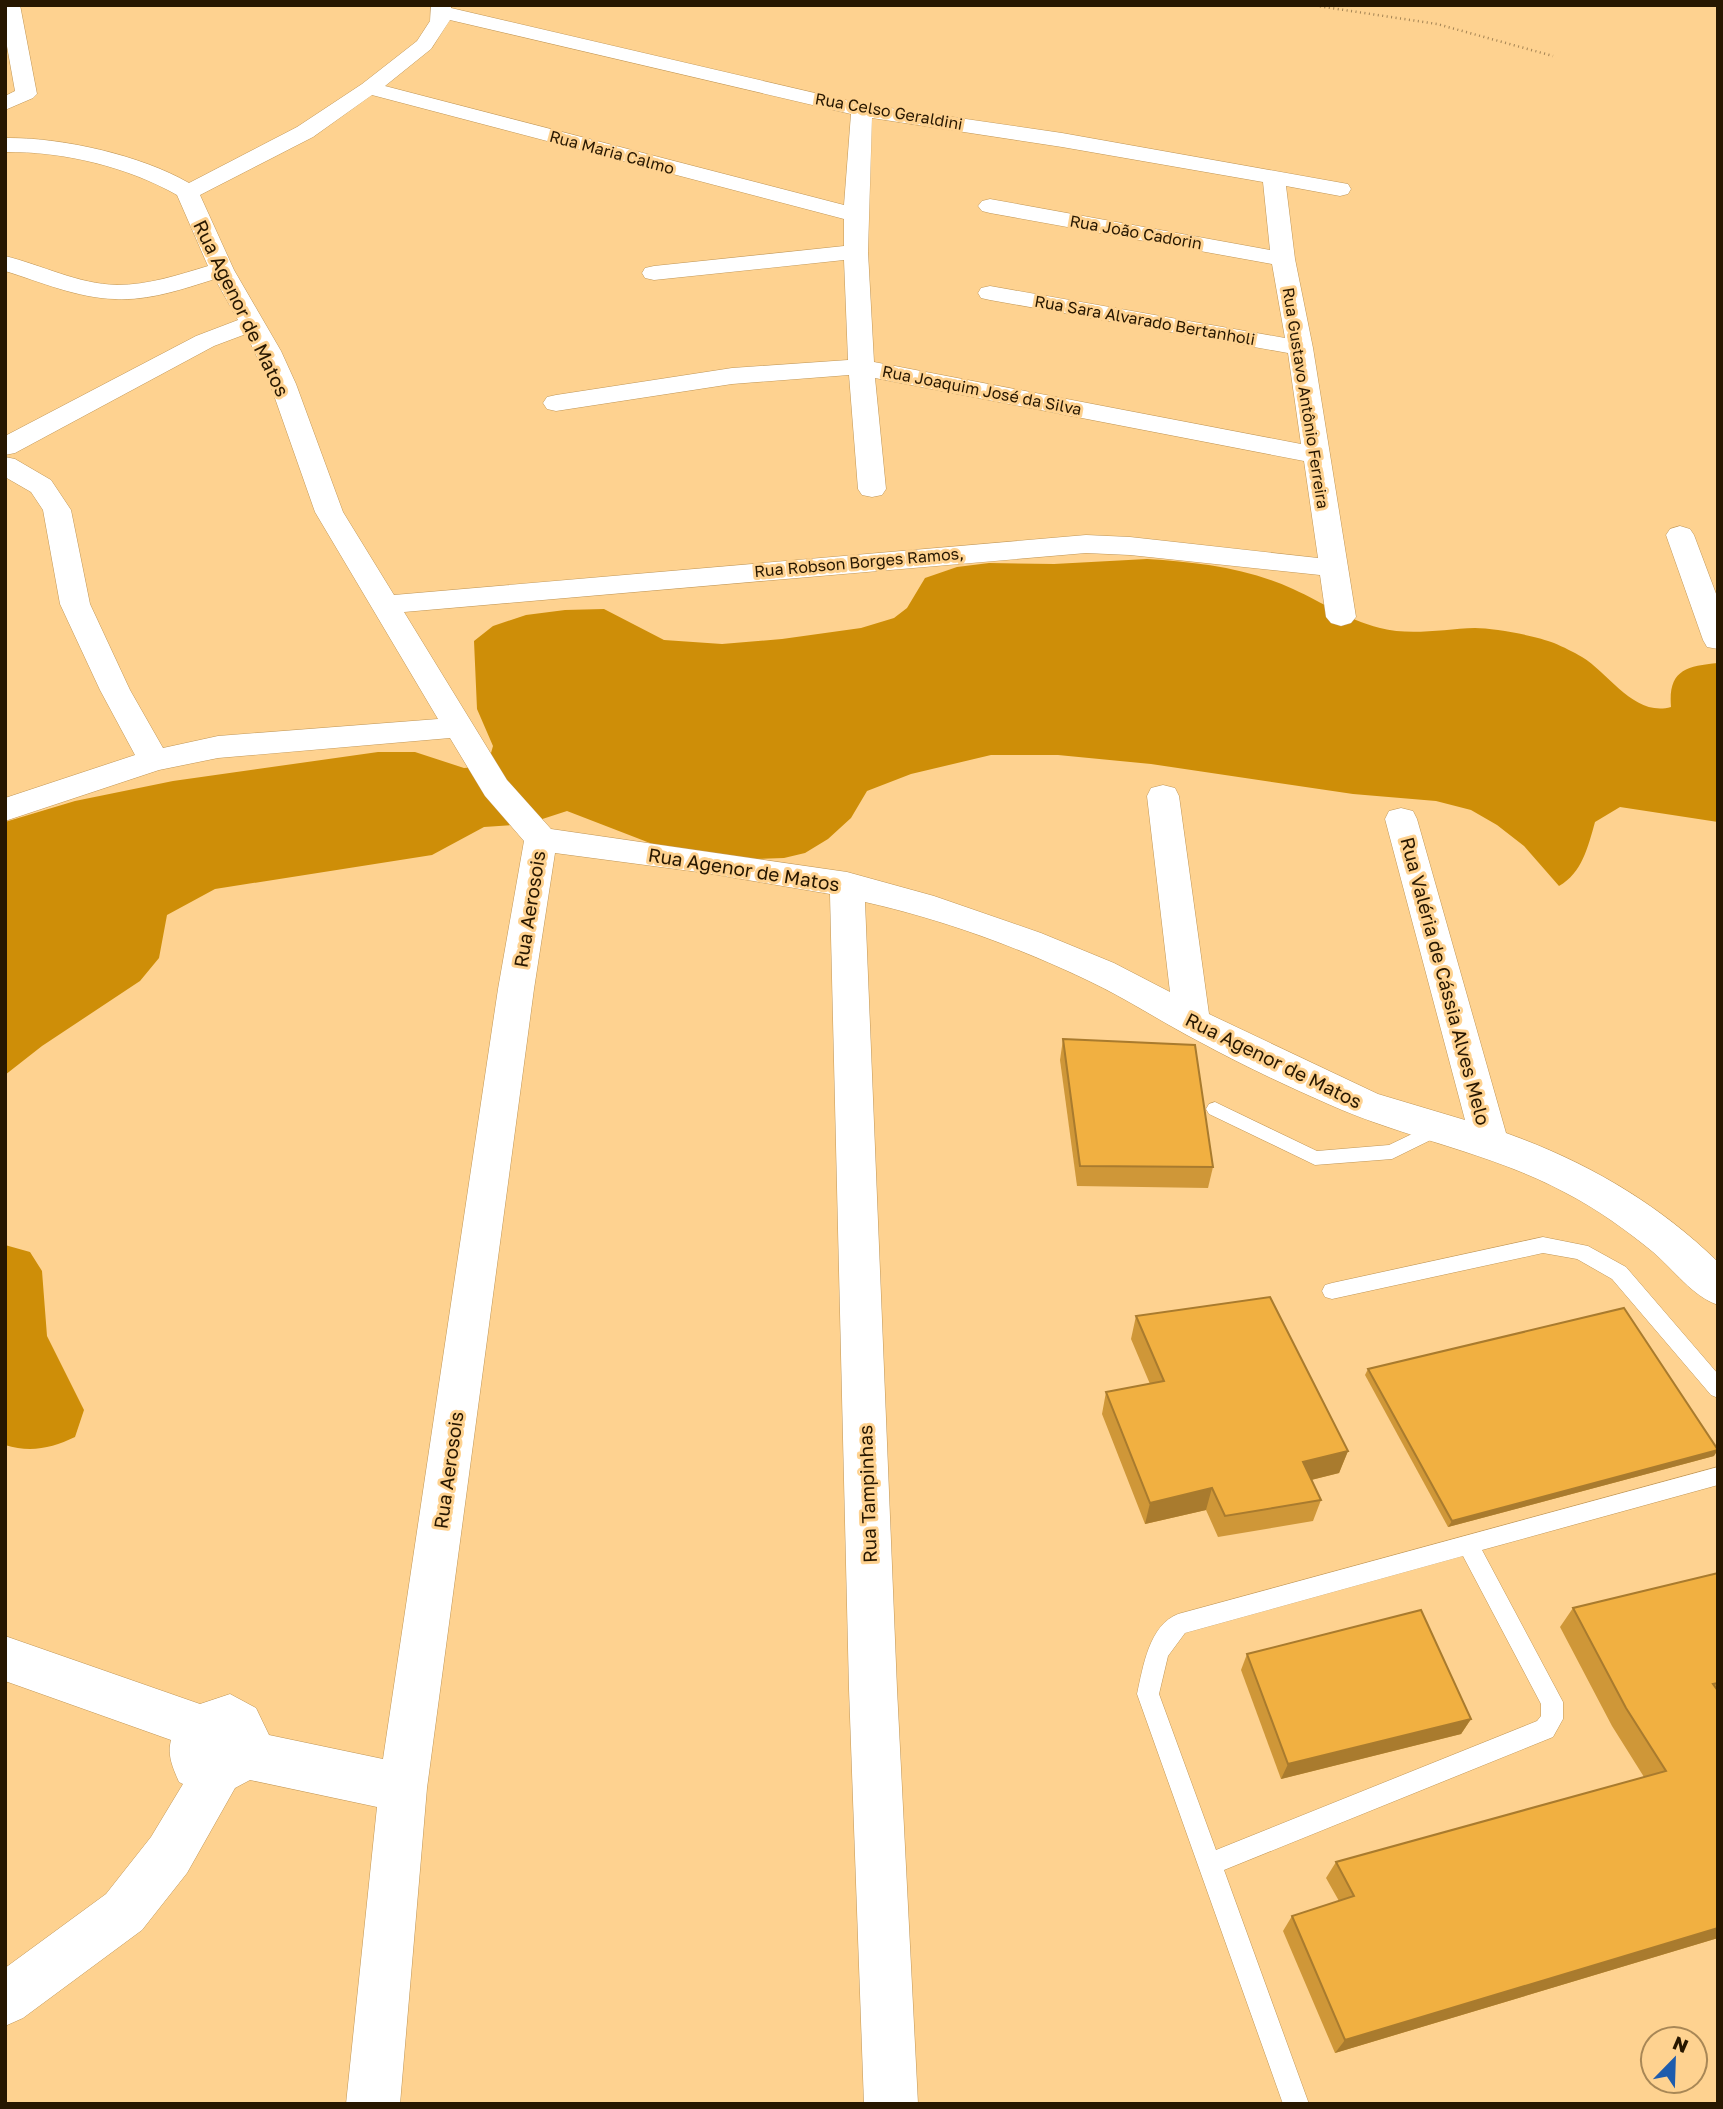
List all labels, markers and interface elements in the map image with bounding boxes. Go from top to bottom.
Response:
street label: Rua Celso Geraldini [814,88,964,134]
street label: Rua Maria Calmo [547,126,677,178]
street label: Rua João Cadorin [1068,211,1204,253]
street label: Rua Agenor de Matos [189,216,295,400]
street label: Rua Gustavo Antônio Ferreira [1279,286,1333,510]
street label: Rua Sara Alvarado Bertanholi [1033,291,1257,349]
street label: Rua Joaquim José da Silva [881,361,1083,419]
street label: Rua Robson Borges Ramos, [753,543,965,581]
street label: Rua Valéria de Cássia Alves Melo [1396,834,1496,1128]
street label: Rua Agenor de Matos [647,843,841,895]
street label: Rua Aerosois [508,849,550,969]
street label: Rua Agenor de Matos [1182,1007,1366,1113]
street label: Rua Aerosois [428,1410,468,1530]
street label: Rua Tampinhas [853,1425,881,1563]
north arrow [1639,2025,1709,2095]
text: N [1670,2030,1692,2057]

